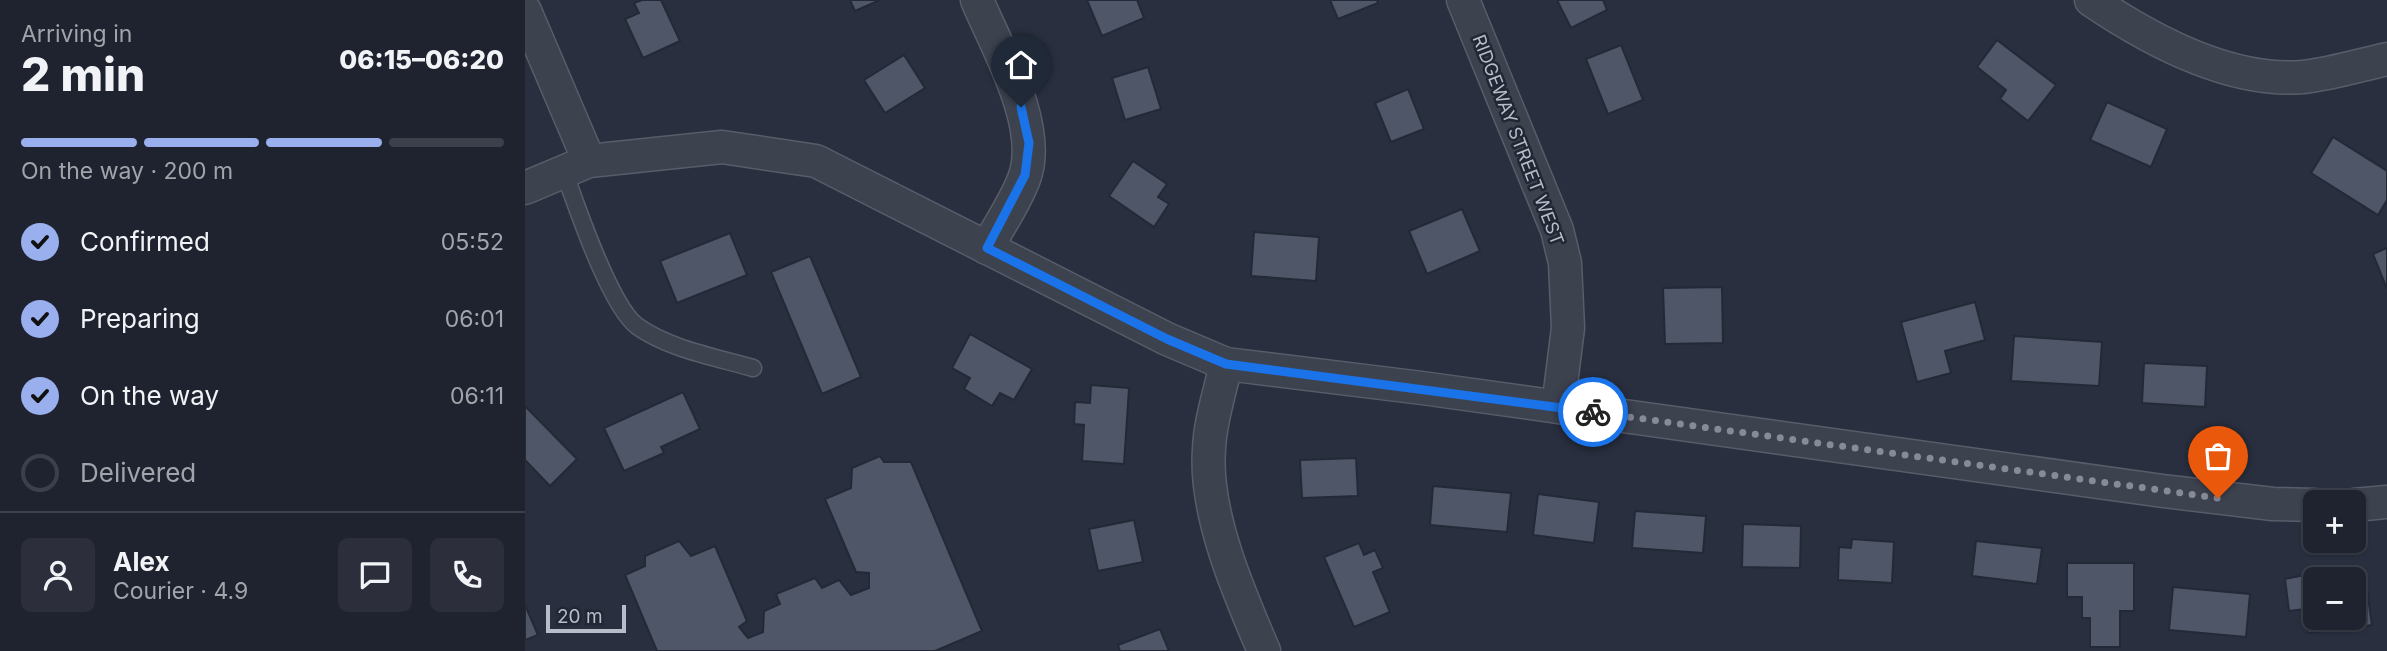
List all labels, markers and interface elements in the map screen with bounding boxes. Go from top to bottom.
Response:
text: Arriving in [21,20,132,48]
street label: RIDGEWAY STREET WEST [1469,32,1568,248]
pin [991,35,1051,107]
text: 06:15–06:20 [339,44,504,75]
text: 2 min [21,46,145,102]
icon: home [1002,46,1040,84]
text: On the way · 200 m [21,157,233,185]
icon: check [21,223,59,261]
text: Confirmed [80,226,210,257]
text: 05:52 [441,228,504,256]
icon: check [21,300,59,338]
text: Preparing [80,303,200,334]
text: 06:01 [445,305,504,333]
icon: check [21,377,59,415]
courier [1558,377,1628,447]
text: On the way [80,380,219,411]
text: 06:11 [450,382,504,410]
icon: bike [1574,393,1612,431]
pin [2188,426,2248,498]
icon: bag [2199,437,2237,475]
text: Delivered [80,457,196,488]
map controls [2303,490,2366,630]
button: + [2303,490,2366,553]
button: person [21,538,95,612]
button: chat [338,538,412,612]
button: phone [430,538,504,612]
text: Alex [113,546,170,577]
button: − [2303,567,2366,630]
text: Courier · 4.9 [113,577,248,605]
scale bar [546,602,627,634]
text: 20 m [557,605,603,628]

